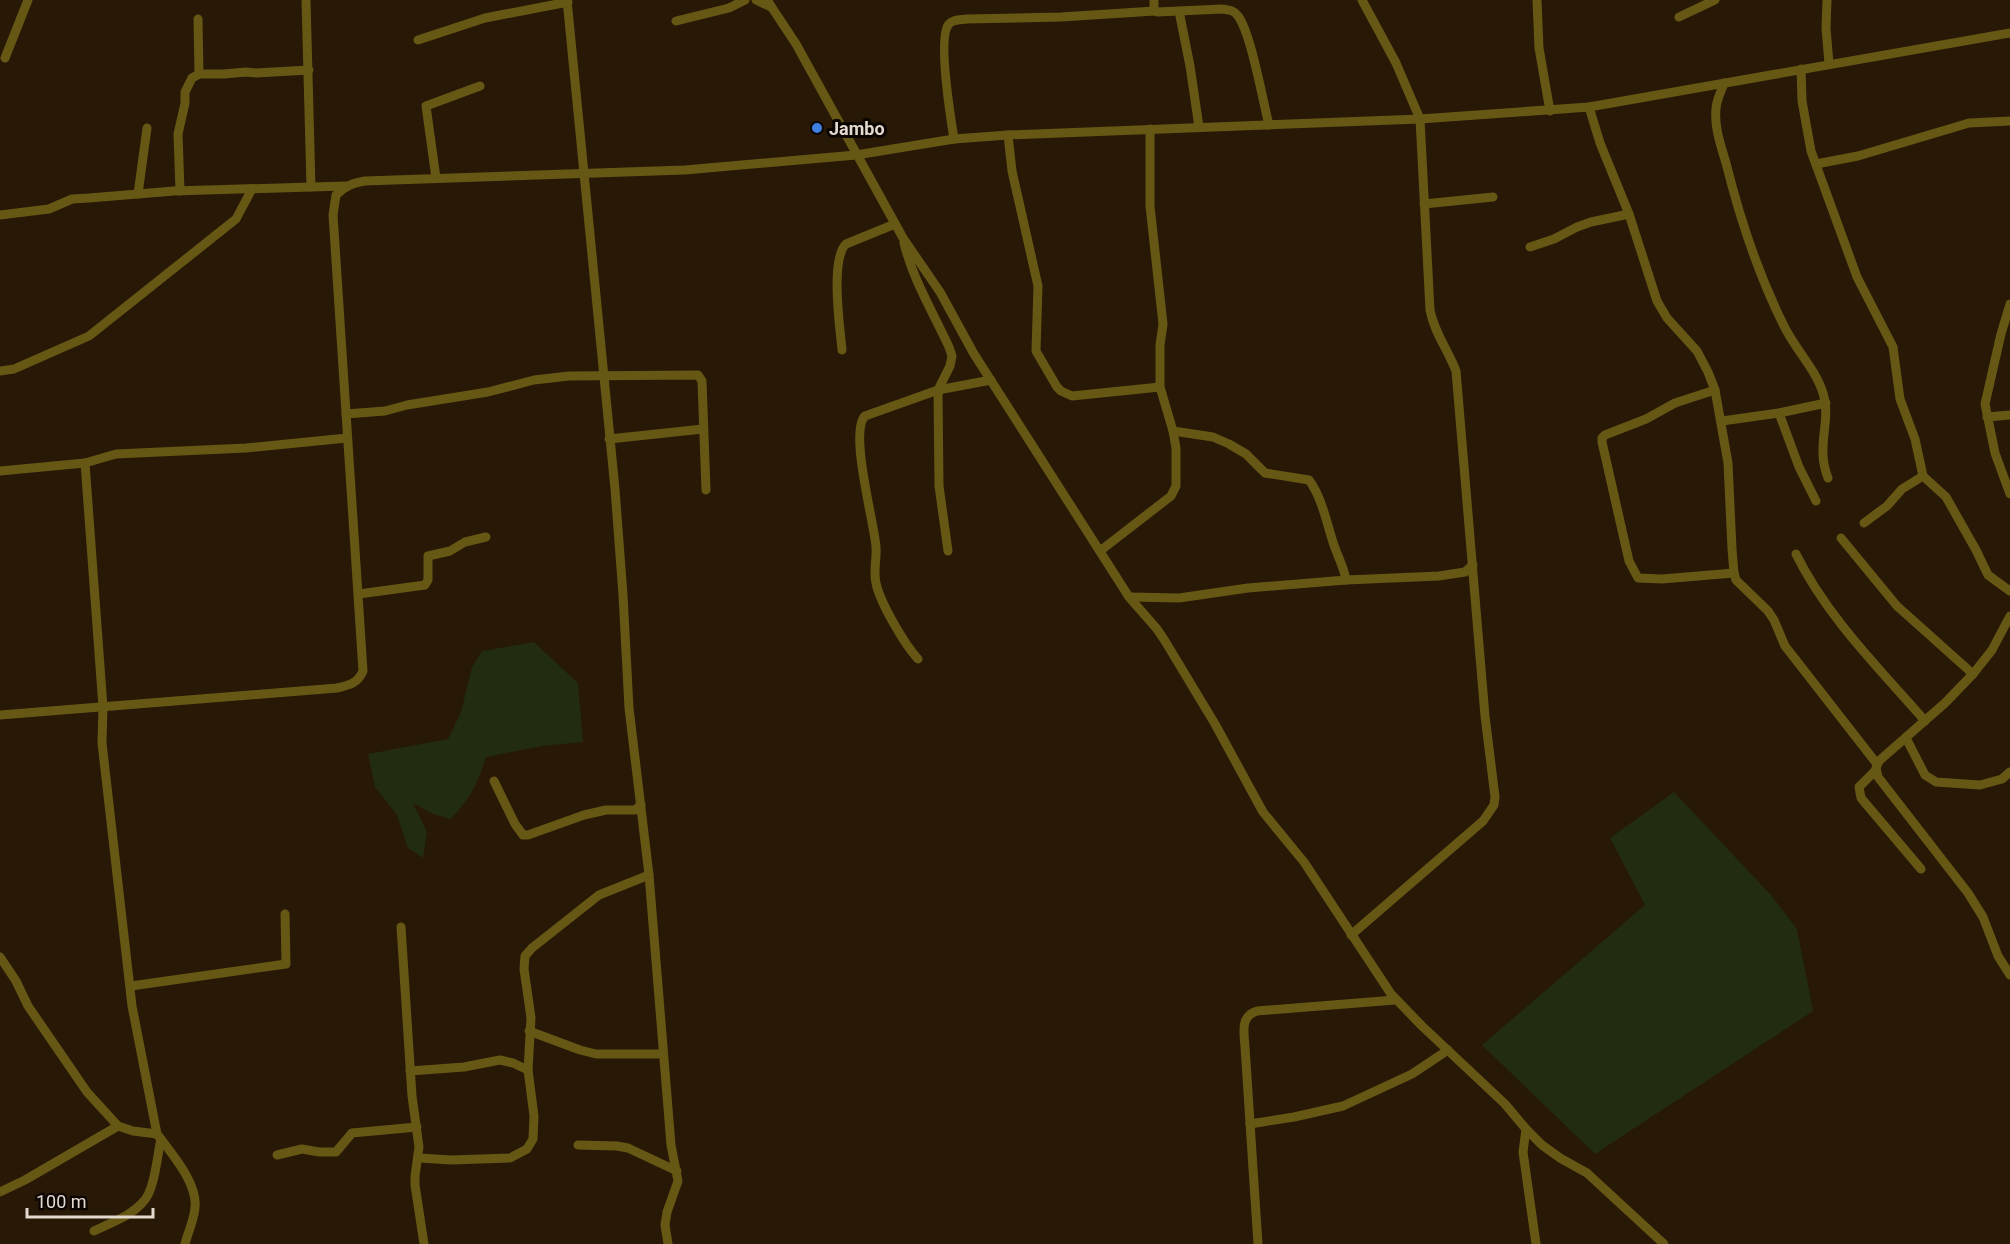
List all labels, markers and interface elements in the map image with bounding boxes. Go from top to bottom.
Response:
place label: Jambo [829,118,885,139]
marker: Jambo [810,121,824,135]
scale bar [27,1181,153,1219]
text: 100 m [36,1191,87,1212]

